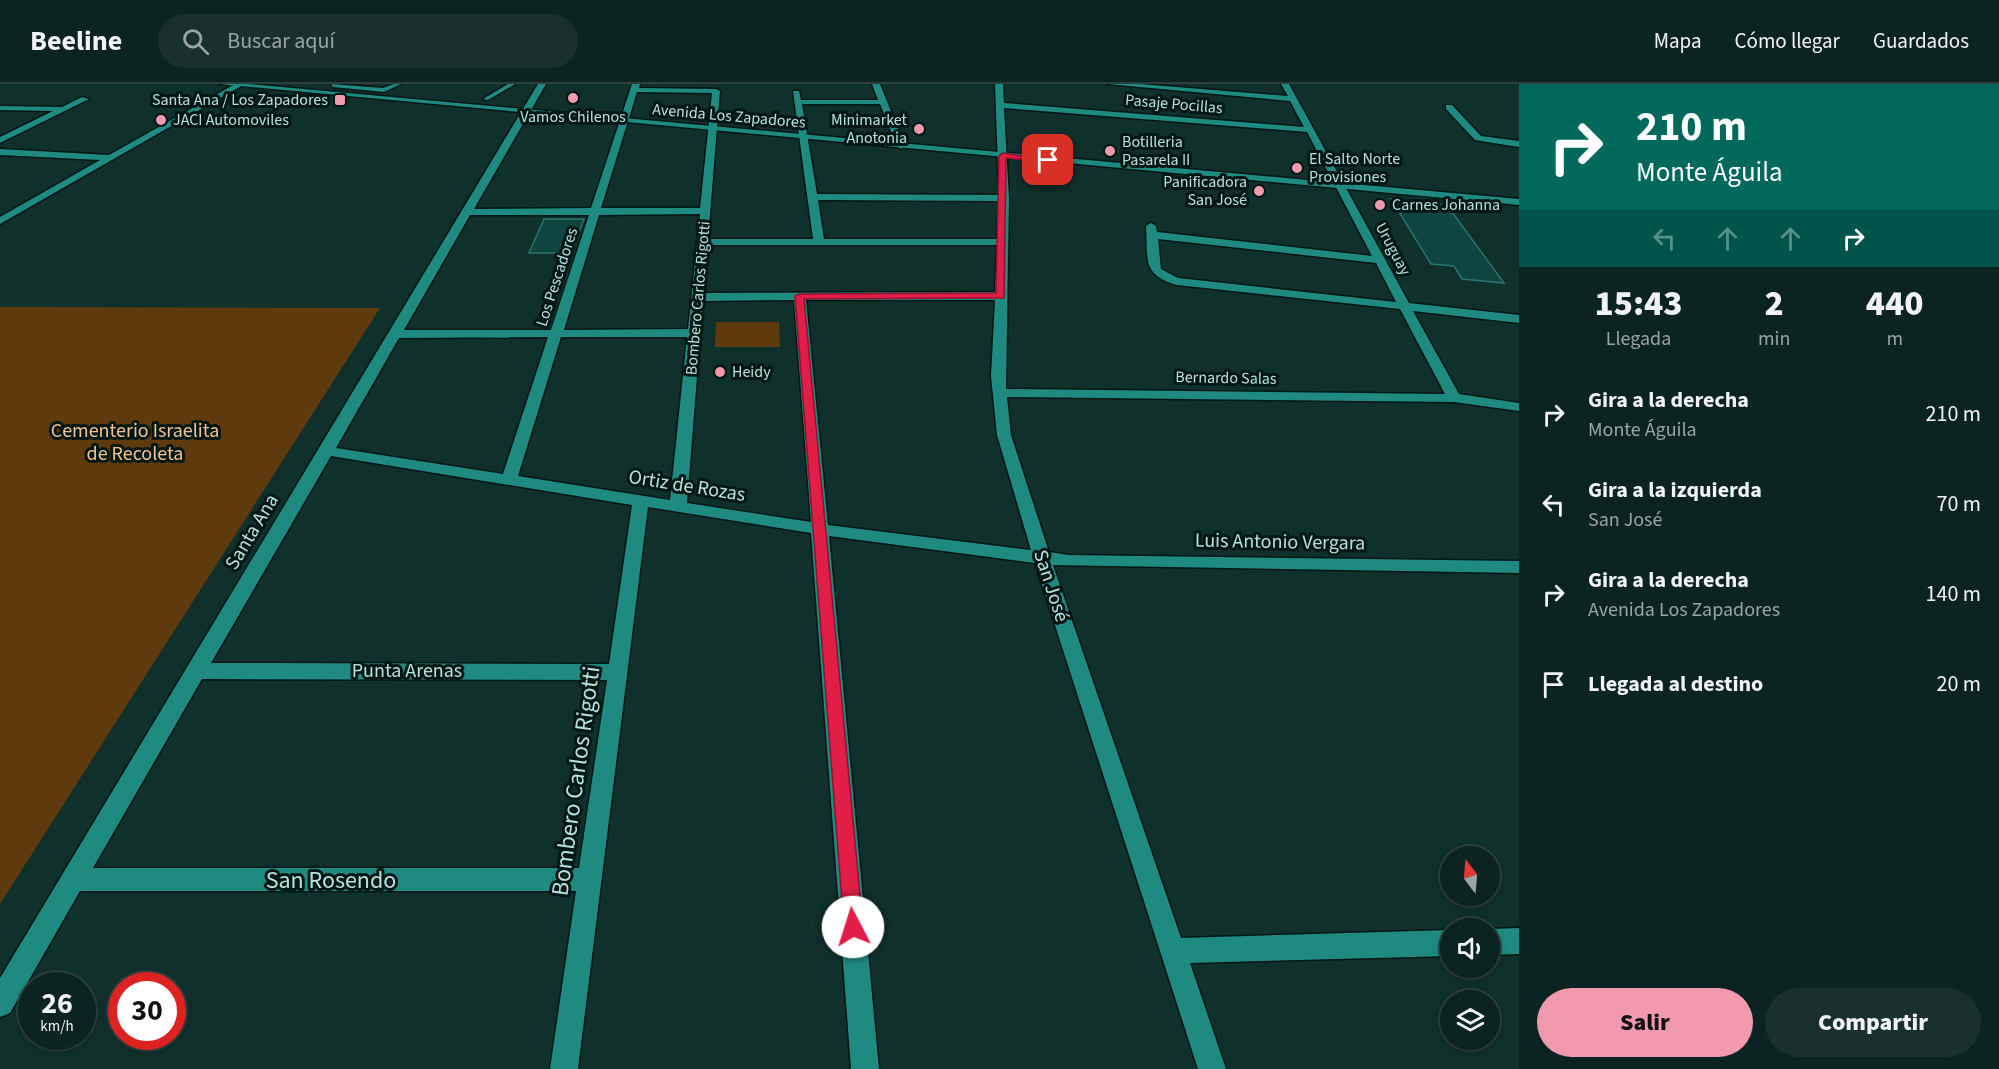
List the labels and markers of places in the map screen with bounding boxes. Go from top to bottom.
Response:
place label: Santa Ana / Los Zapadores [152,89,328,111]
marker: Vamos Chilenos [566,91,580,105]
marker: Santa Ana / Los Zapadores [333,93,347,107]
place label: Vamos Chilenos [520,106,626,128]
place label: JACI Automoviles [173,109,289,131]
place label: Minimarket Anotonia [831,109,908,149]
marker: JACI Automoviles [154,113,168,127]
marker: Minimarket Anotonia [912,122,926,136]
place label: Botilleria Pasarela II [1122,131,1190,171]
pin [1022,134,1073,185]
marker: Botilleria Pasarela II [1103,144,1117,158]
place label: El Salto Norte Provisiones [1309,148,1400,188]
marker: El Salto Norte Provisiones [1290,161,1304,175]
place label: Panificadora San José [1163,171,1247,211]
marker: Panificadora San José [1252,184,1266,198]
place label: Carnes Johanna [1392,194,1500,216]
marker: Carnes Johanna [1373,198,1387,212]
place label: Heidy [732,361,771,383]
marker: Heidy [713,365,727,379]

